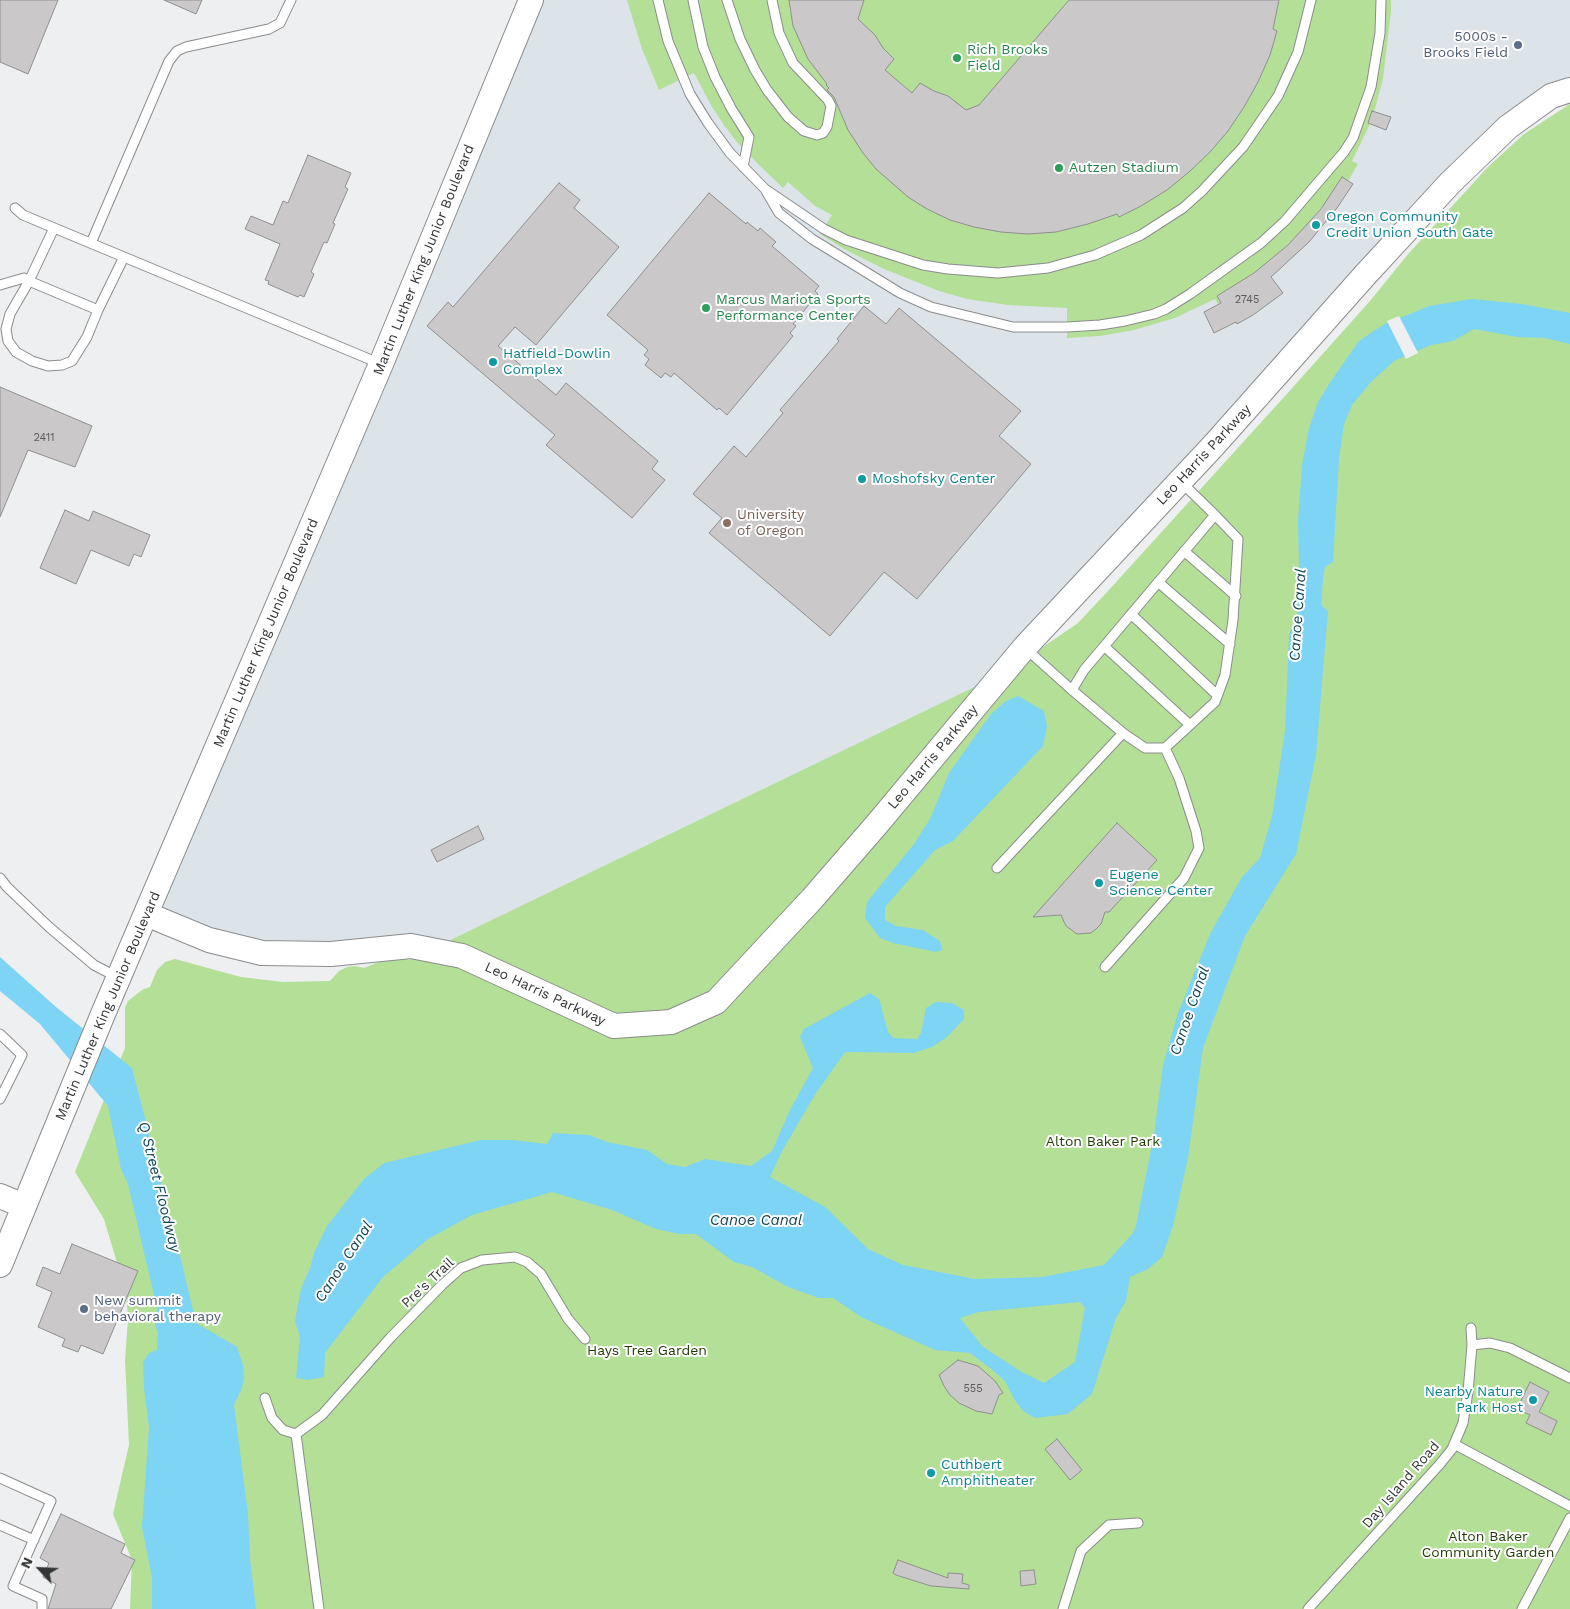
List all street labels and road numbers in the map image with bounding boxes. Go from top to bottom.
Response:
street label: Martin Luther King Junior Boulevard [370,142,478,378]
street label: Leo Harris Parkway [1153,401,1255,509]
street label: Martin Luther King Junior Boulevard [210,516,322,750]
street label: Leo Harris Parkway [884,701,982,813]
street label: Martin Luther King Junior Boulevard [52,889,164,1123]
street label: Leo Harris Parkway [482,959,608,1029]
street label: Pre's Trail [398,1254,458,1312]
street label: Day Island Road [1359,1438,1443,1532]

